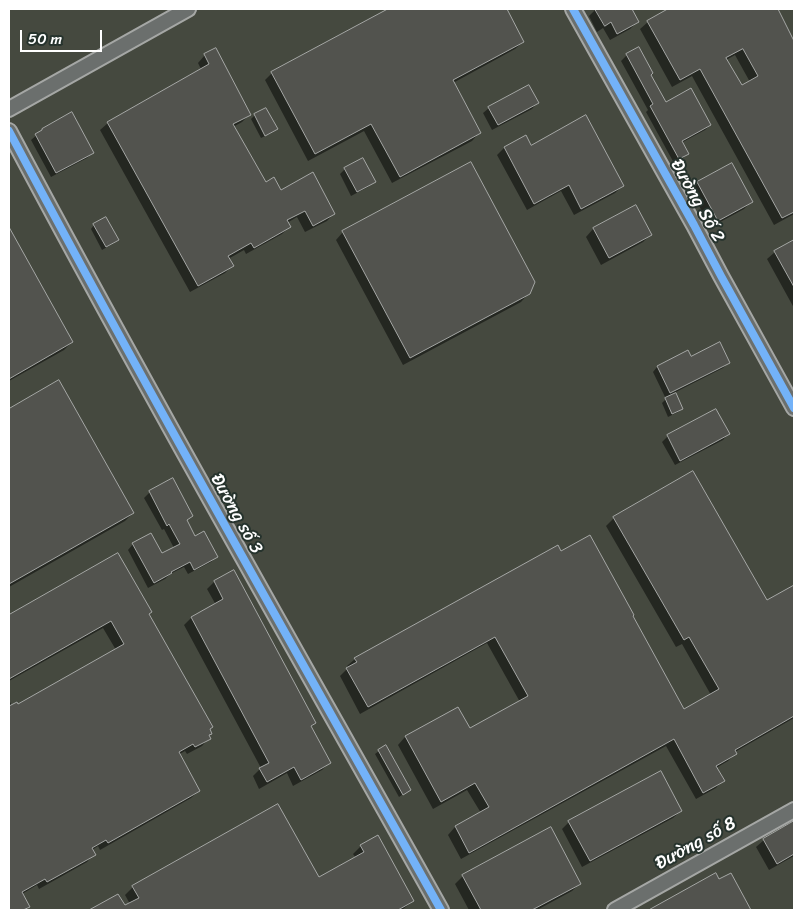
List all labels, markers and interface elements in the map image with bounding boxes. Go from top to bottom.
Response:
scale bar [22,20,105,52]
text: 50 m [28,26,62,52]
street label: Đường Số 2 [665,156,729,246]
street label: Đường số 3 [205,470,267,558]
street label: Đường số 8 [652,813,740,875]

